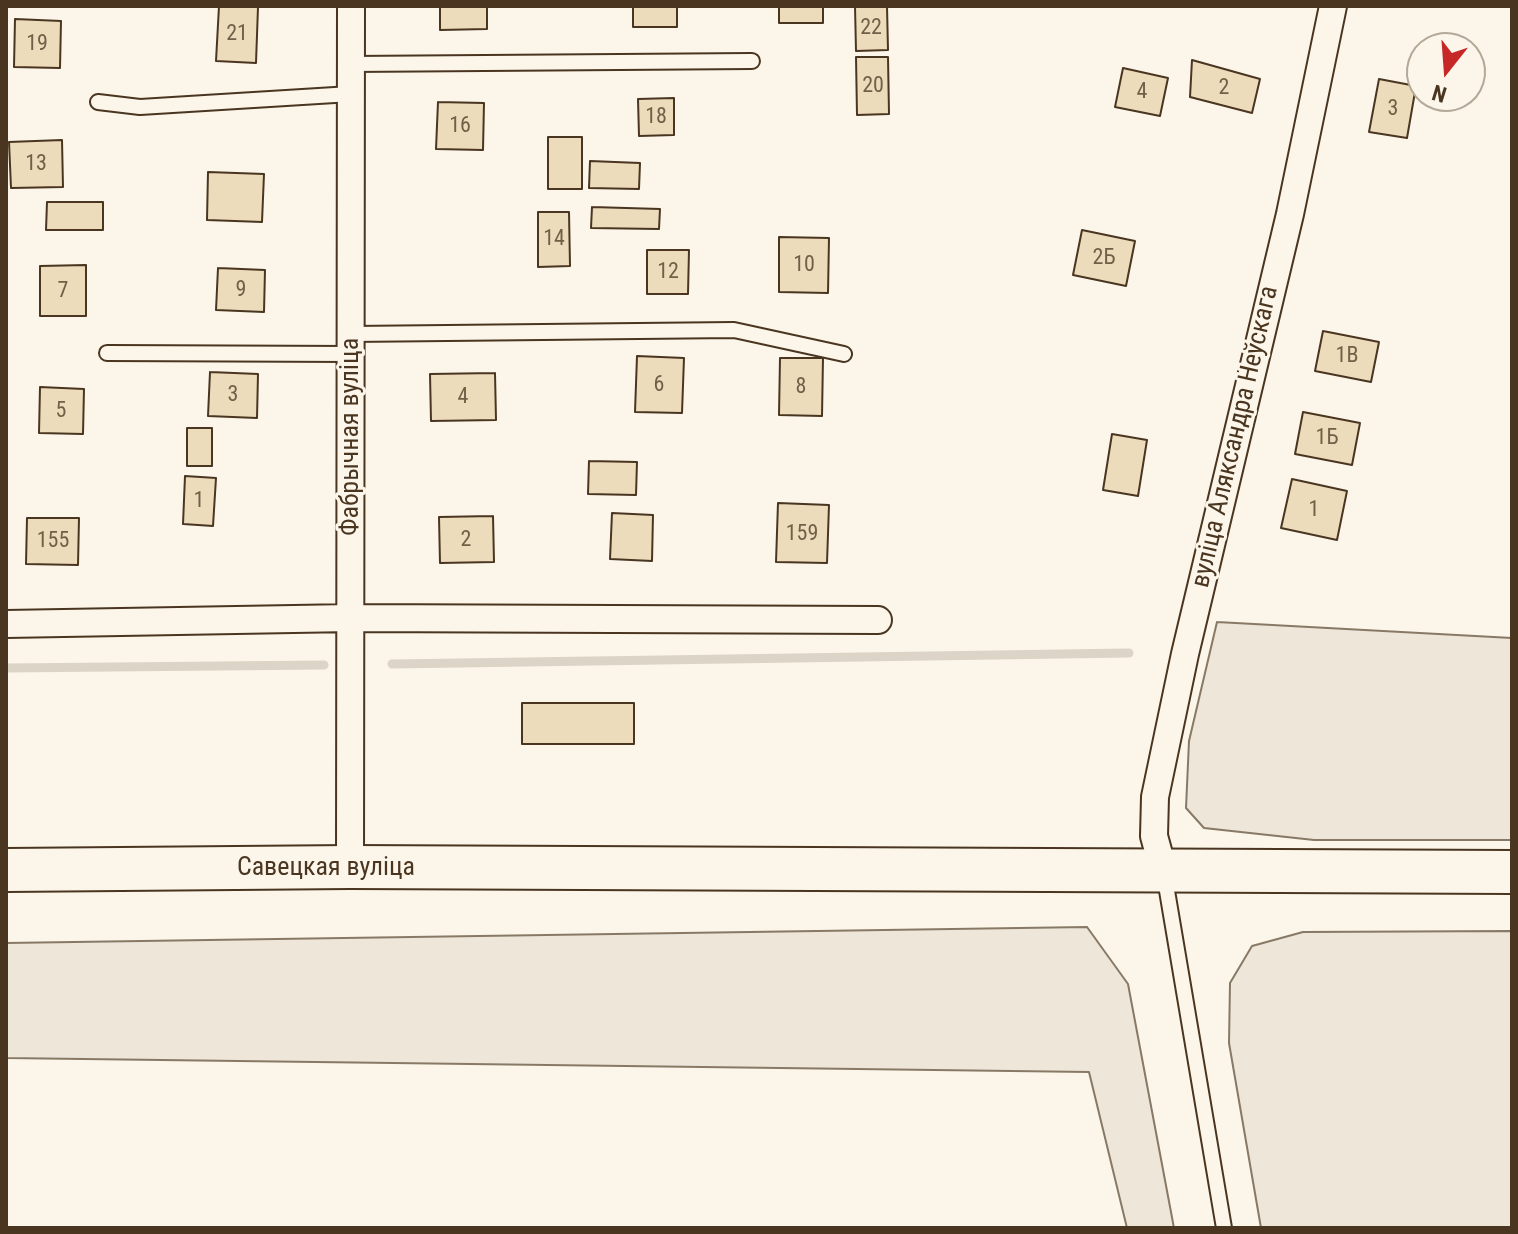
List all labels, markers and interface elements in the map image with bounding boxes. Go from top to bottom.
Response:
house number: 22 [860,15,882,41]
house number: 21 [226,21,248,47]
house number: 19 [26,31,48,57]
north arrow [1406,32,1486,112]
house number: 20 [862,73,884,99]
house number: 2 [1219,75,1229,101]
house number: 4 [1137,79,1147,105]
text: N [1429,80,1450,107]
house number: 3 [1388,96,1398,122]
house number: 18 [645,104,667,130]
house number: 16 [449,113,471,139]
house number: 13 [25,151,47,177]
house number: 14 [543,226,565,252]
house number: 2Б [1093,245,1115,271]
house number: 10 [793,252,815,278]
house number: 12 [657,259,679,285]
house number: 9 [236,277,246,303]
house number: 7 [58,278,68,304]
street label: вуліца Аляксандра Неўскага [1186,283,1286,591]
street label: Фабрычная вуліца [335,338,367,536]
house number: 1В [1336,343,1358,369]
house number: 6 [654,372,664,398]
house number: 8 [796,374,806,400]
house number: 3 [228,382,238,408]
house number: 4 [458,384,468,410]
house number: 5 [56,398,66,424]
house number: 1Б [1316,425,1338,451]
house number: 1 [194,488,204,514]
house number: 1 [1309,497,1319,523]
house number: 159 [786,521,818,547]
house number: 2 [461,527,471,553]
house number: 155 [37,528,69,554]
street label: Савецкая вуліца [237,852,415,884]

